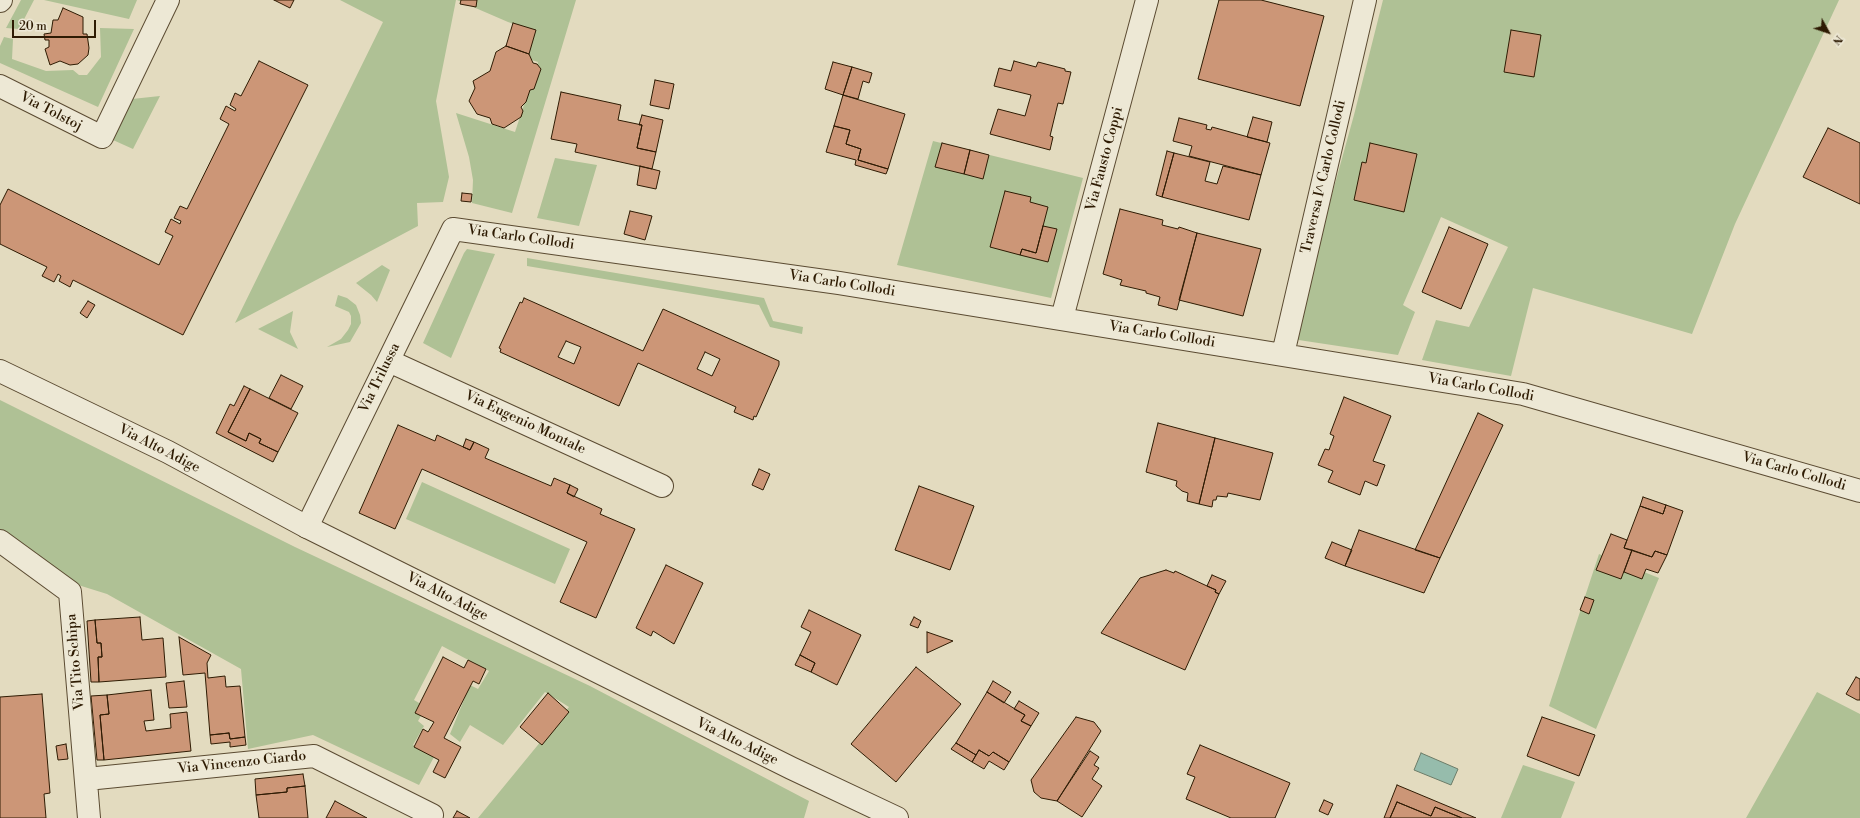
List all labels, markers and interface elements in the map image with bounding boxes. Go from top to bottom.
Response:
scale bar [14,12,98,38]
north arrow [1808,12,1848,52]
text: 20 m [19,19,47,34]
text: N [1829,32,1845,48]
street label: Via Tolstoj [17,89,85,135]
street label: Traversa I^ Carlo Collodi [1298,99,1350,255]
street label: Via Fausto Coppi [1083,105,1127,213]
street label: Via Carlo Collodi [467,222,575,254]
street label: Via Carlo Collodi [788,267,896,301]
street label: Via Carlo Collodi [1108,318,1216,352]
street label: Via Trilussa [356,340,404,416]
street label: Via Carlo Collodi [1427,370,1535,406]
street label: Via Eugenio Montale [462,388,588,458]
street label: Via Alto Adige [115,421,203,477]
street label: Via Carlo Collodi [1740,449,1848,495]
street label: Via Alto Adige [403,569,491,625]
street label: Via Tito Schipa [63,613,89,711]
street label: Via Alto Adige [693,715,781,769]
street label: Via Vincenzo Ciardo [177,748,307,778]

